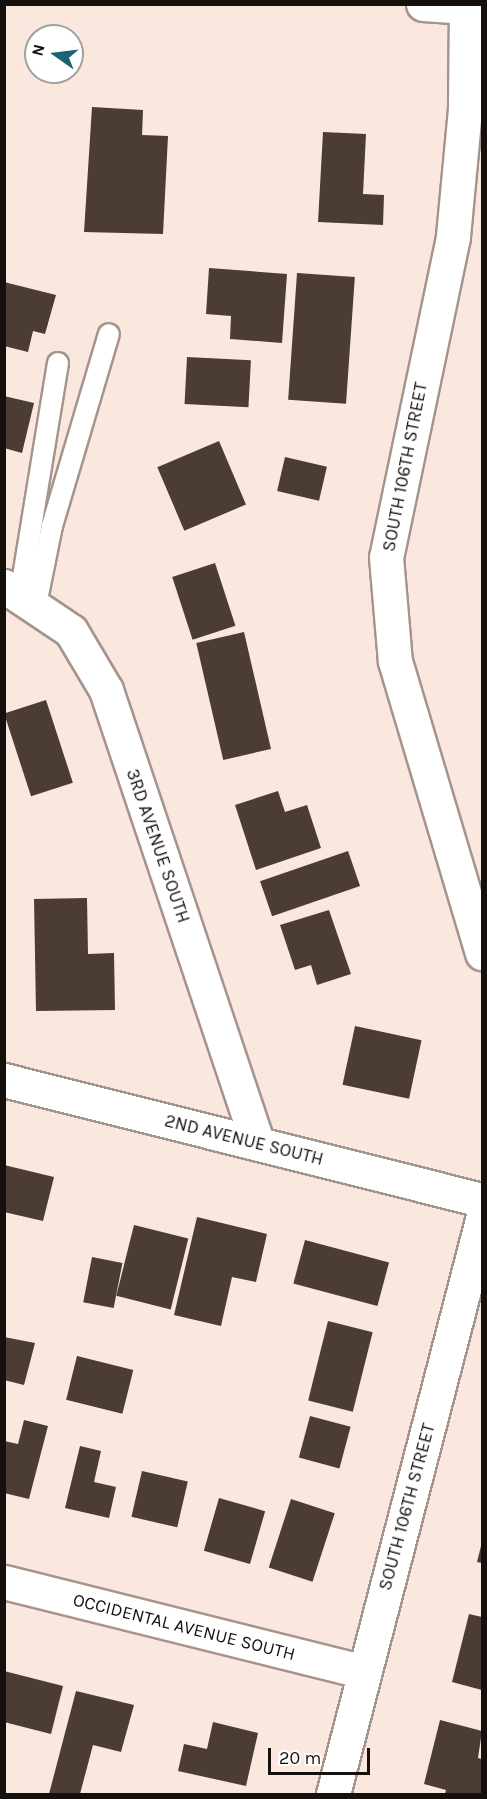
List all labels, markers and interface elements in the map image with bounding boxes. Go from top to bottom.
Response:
north arrow [24,24,84,84]
text: N [27,42,49,58]
street label: SOUTH 106TH STREET [378,381,432,553]
street label: 3RD AVENUE SOUTH [121,766,195,926]
street label: 2ND AVENUE SOUTH [162,1110,326,1170]
street label: SOUTH 106TH STREET [374,1421,440,1593]
street label: OCCIDENTAL AVENUE SOUTH [71,1589,297,1665]
scale bar [271,1736,373,1774]
text: 20 m [279,1747,321,1769]

